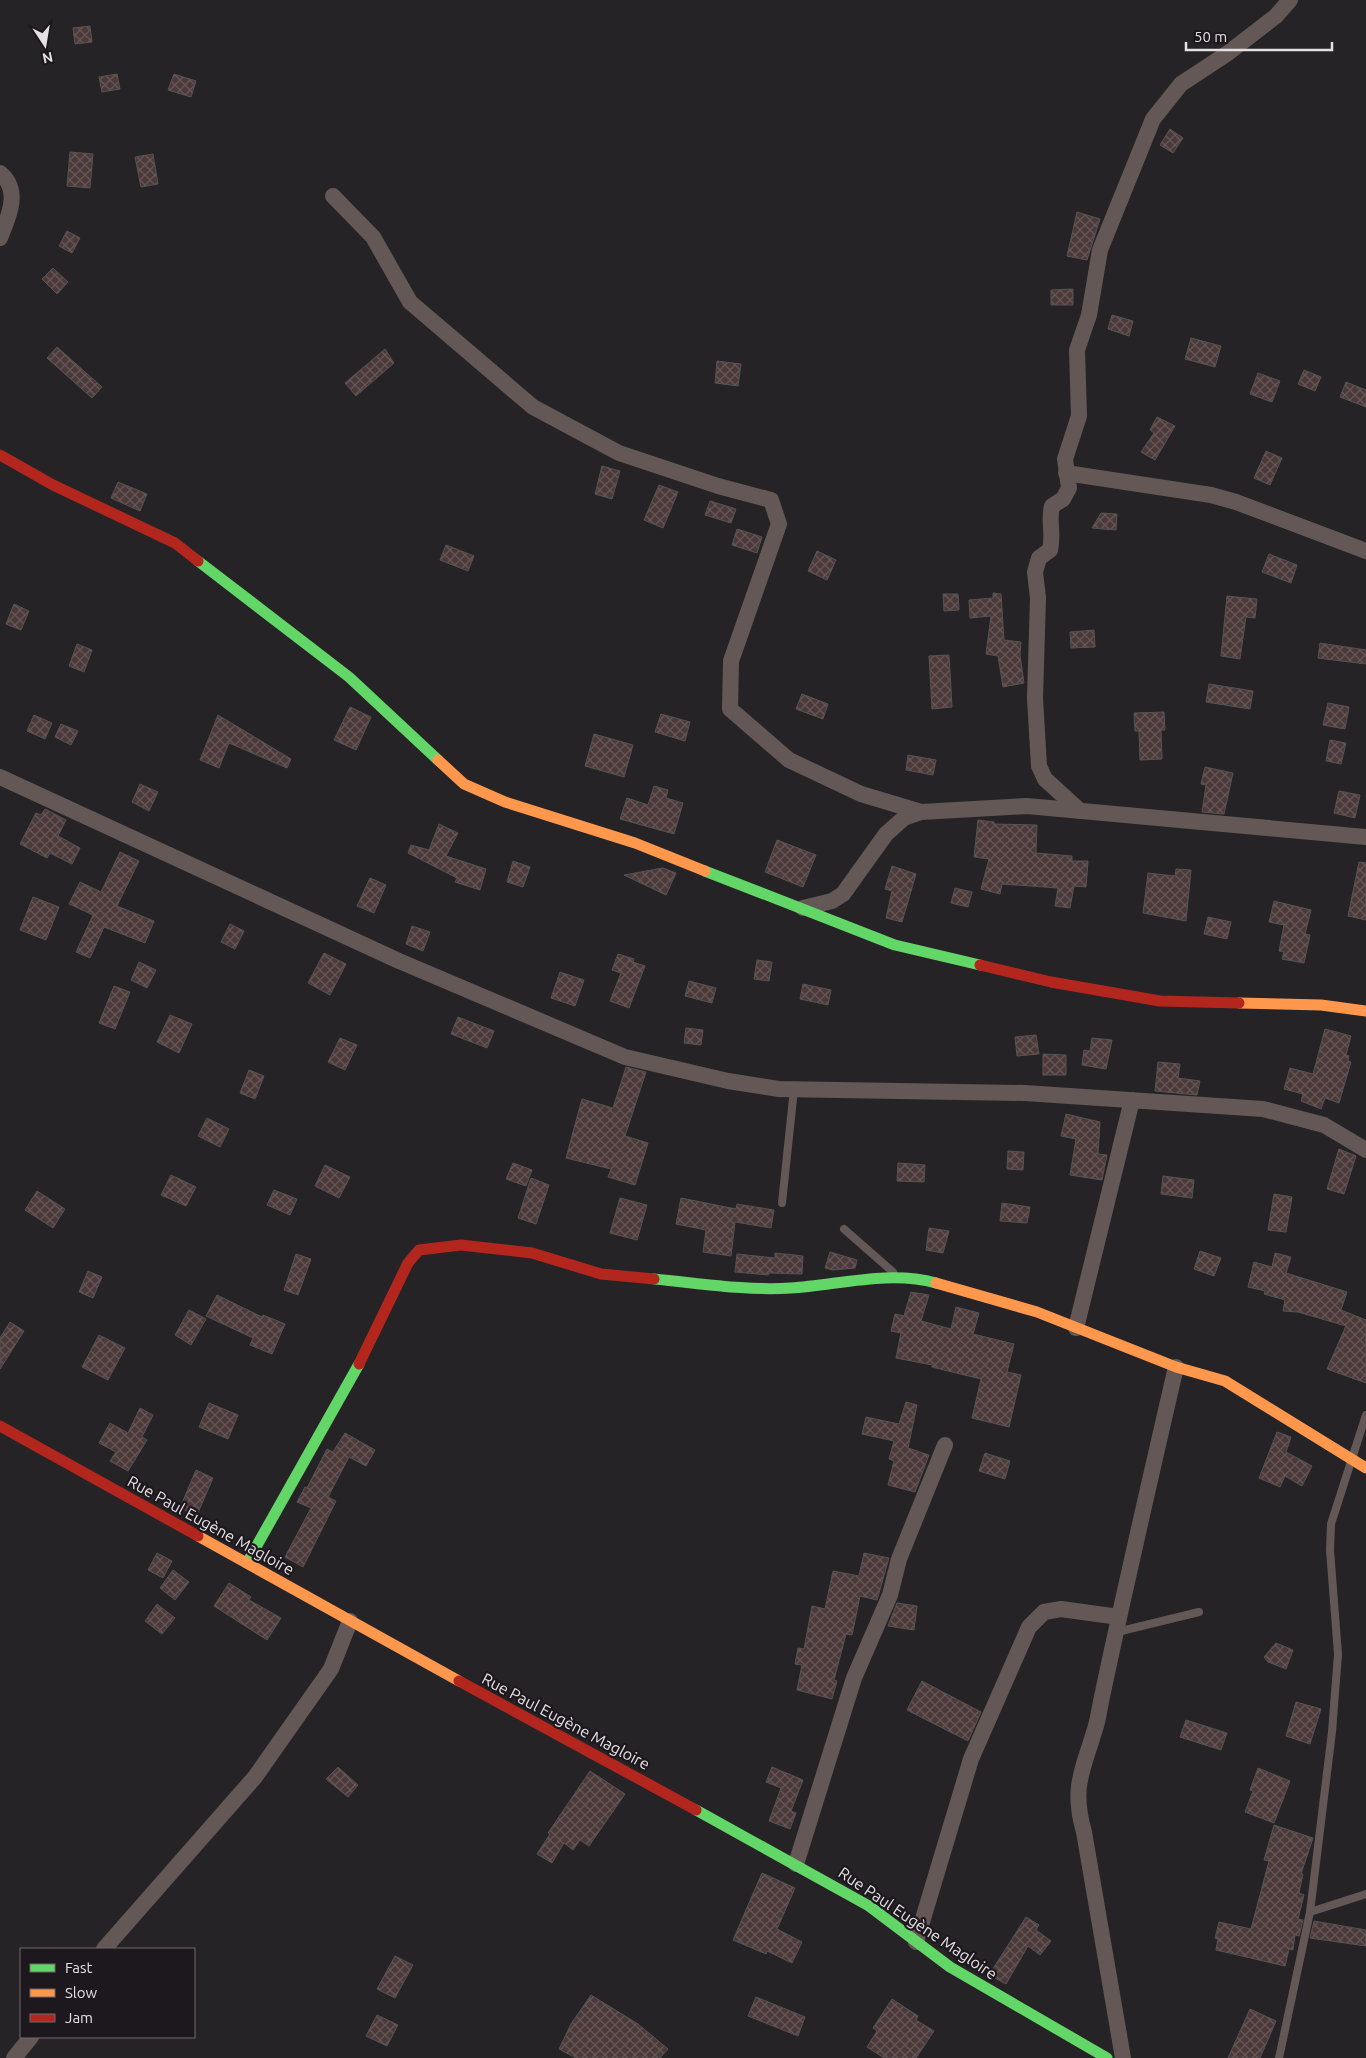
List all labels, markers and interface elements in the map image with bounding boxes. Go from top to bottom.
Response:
north arrow [20,20,70,70]
scale bar [1186,20,1332,52]
text: 50 m [1194,28,1227,45]
text: N [41,49,54,67]
street label: Rue Paul Eugène Magloire [125,1472,297,1578]
street label: Rue Paul Eugène Magloire [479,1669,653,1773]
street label: Rue Paul Eugène Magloire [835,1863,1001,1983]
legend [20,1948,195,2038]
text: Fast [65,1959,93,1976]
text: Slow [65,1984,98,2001]
text: Jam [65,2009,93,2026]

